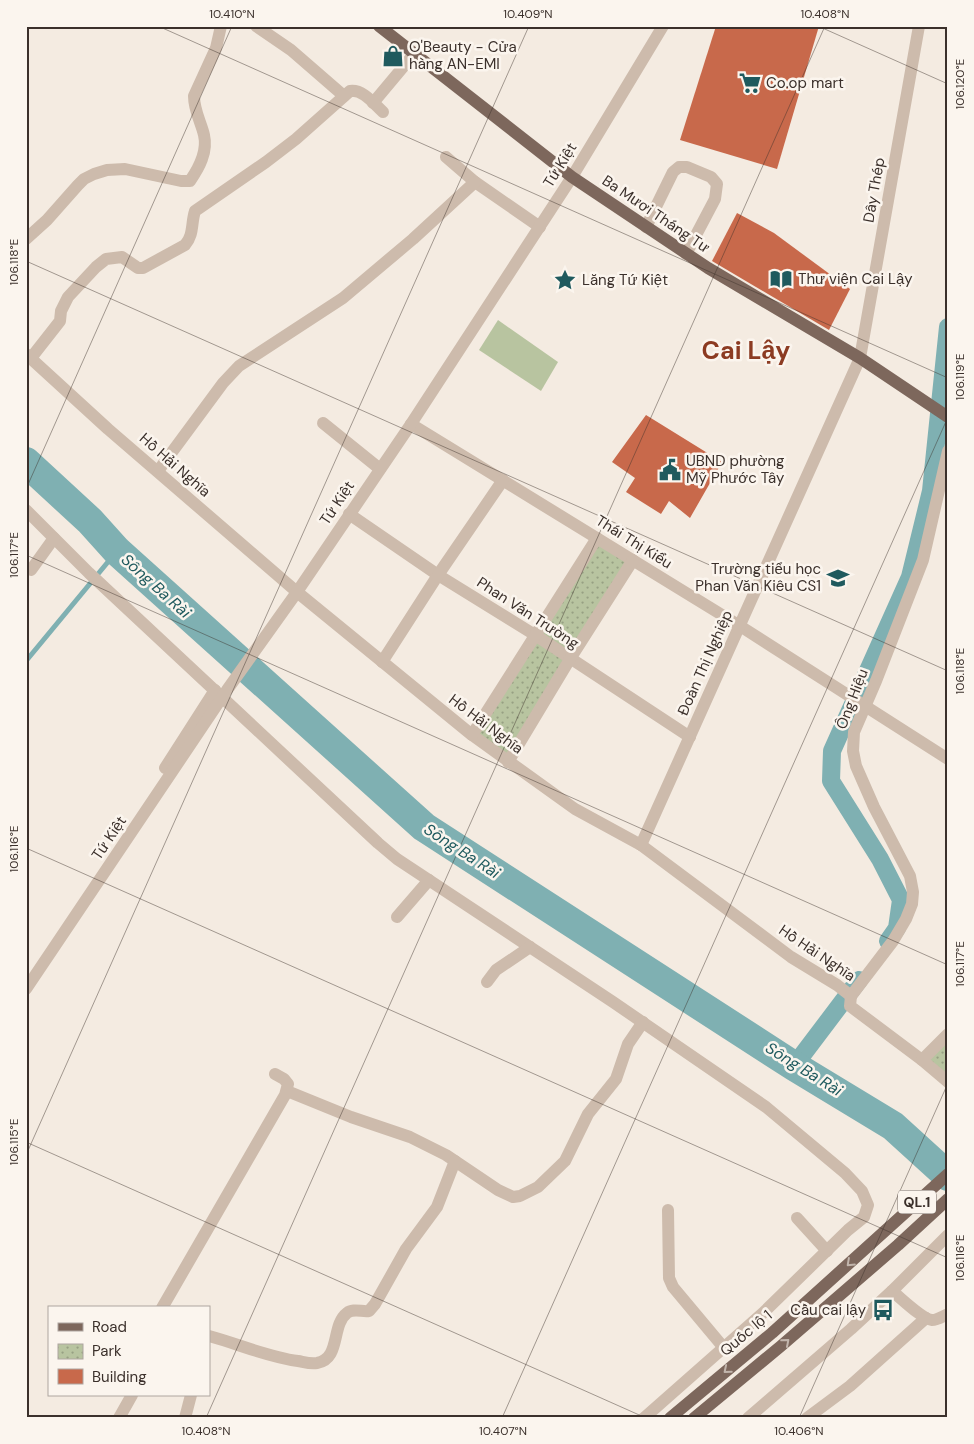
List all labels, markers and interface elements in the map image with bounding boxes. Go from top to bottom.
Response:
text: 10.410°N [209,6,255,22]
text: 10.409°N [503,6,553,22]
text: 10.408°N [800,6,850,22]
place label: O'Beauty - Cửa hàng AN-EMI [409,37,517,74]
shop icon: O'Beauty - Cửa hàng AN-EMI [380,43,406,69]
text: 106.120°E [952,58,968,109]
supermarket icon: Co.op mart [737,70,763,96]
place label: Co.op mart [766,73,844,93]
street label: Tứ Kiệt [539,139,582,191]
street label: Dây Thép [858,156,890,224]
street label: Ba Mươi Tháng Tư [598,171,714,257]
text: 106.118°E [6,238,22,285]
library icon: Thư viện Cai Lậy [768,266,794,292]
place icon: Lăng Tứ Kiệt [552,267,578,293]
place label: Thư viện Cai Lậy [798,269,913,289]
place label: Lăng Tứ Kiệt [582,270,668,290]
district label: Cai Lậy [702,334,790,367]
text: 106.119°E [952,353,968,401]
street label: Hồ Hải Nghĩa [135,429,215,501]
place label: UBND phường Mỹ Phước Tây [686,451,785,488]
public building icon: UBND phường Mỹ Phước Tây [657,457,683,483]
street label: Tứ Kiệt [315,477,359,529]
street label: Thái Thị Kiểu [592,511,676,573]
text: 106.117°E [6,532,22,578]
water label: Sông Ba Rài [117,549,196,624]
place label: Trường tiểu học Phan Văn Kiêu CS1 [695,559,821,596]
school or university icon: Trường tiểu học Phan Văn Kiêu CS1 [825,565,851,591]
street label: Phan Văn Trường [473,572,583,654]
street label: Đoàn Thị Nghiệp [673,607,737,719]
text: 106.118°E [952,647,968,694]
street label: Ông Hiệu [831,666,873,732]
street label: Hồ Hải Nghĩa [445,689,527,759]
street label: Tứ Kiệt [87,812,131,864]
water label: Sông Ba Rài [420,819,505,884]
text: 106.116°E [6,825,22,873]
street label: Hồ Hải Nghĩa [775,920,859,986]
text: 106.117°E [952,941,968,987]
water label: Sông Ba Rài [762,1037,847,1101]
text: 106.115°E [6,1118,22,1165]
road number: QL.1 [898,1190,936,1214]
text: 106.116°E [952,1234,968,1282]
one-way arrow [847,1257,856,1266]
bus stop icon: Cầu cai lậy [870,1297,896,1323]
place label: Cầu cai lậy [790,1300,867,1320]
street label: Quốc lộ 1 [716,1305,776,1361]
legend [48,1306,210,1396]
text: Road [92,1317,127,1337]
one-way arrow [780,1339,789,1348]
text: Park [92,1341,122,1361]
one-way arrow [724,1364,733,1373]
text: Building [92,1367,147,1387]
text: 10.408°N [181,1423,231,1439]
text: 10.407°N [479,1423,527,1439]
text: 10.406°N [774,1423,824,1439]

